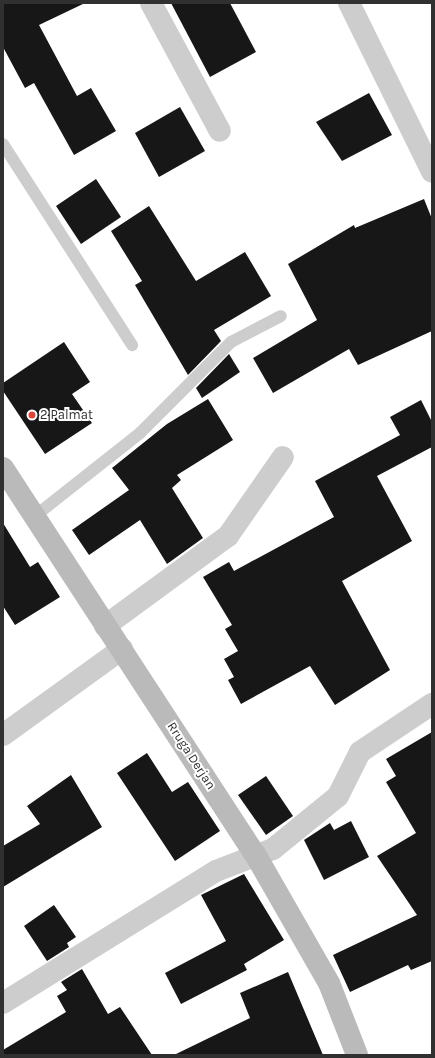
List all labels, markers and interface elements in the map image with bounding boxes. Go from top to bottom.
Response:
place label: 2 Palmat [40,407,93,423]
marker: 2 Palmat [27,410,37,420]
street label: Rruga Derjan [163,719,219,793]

